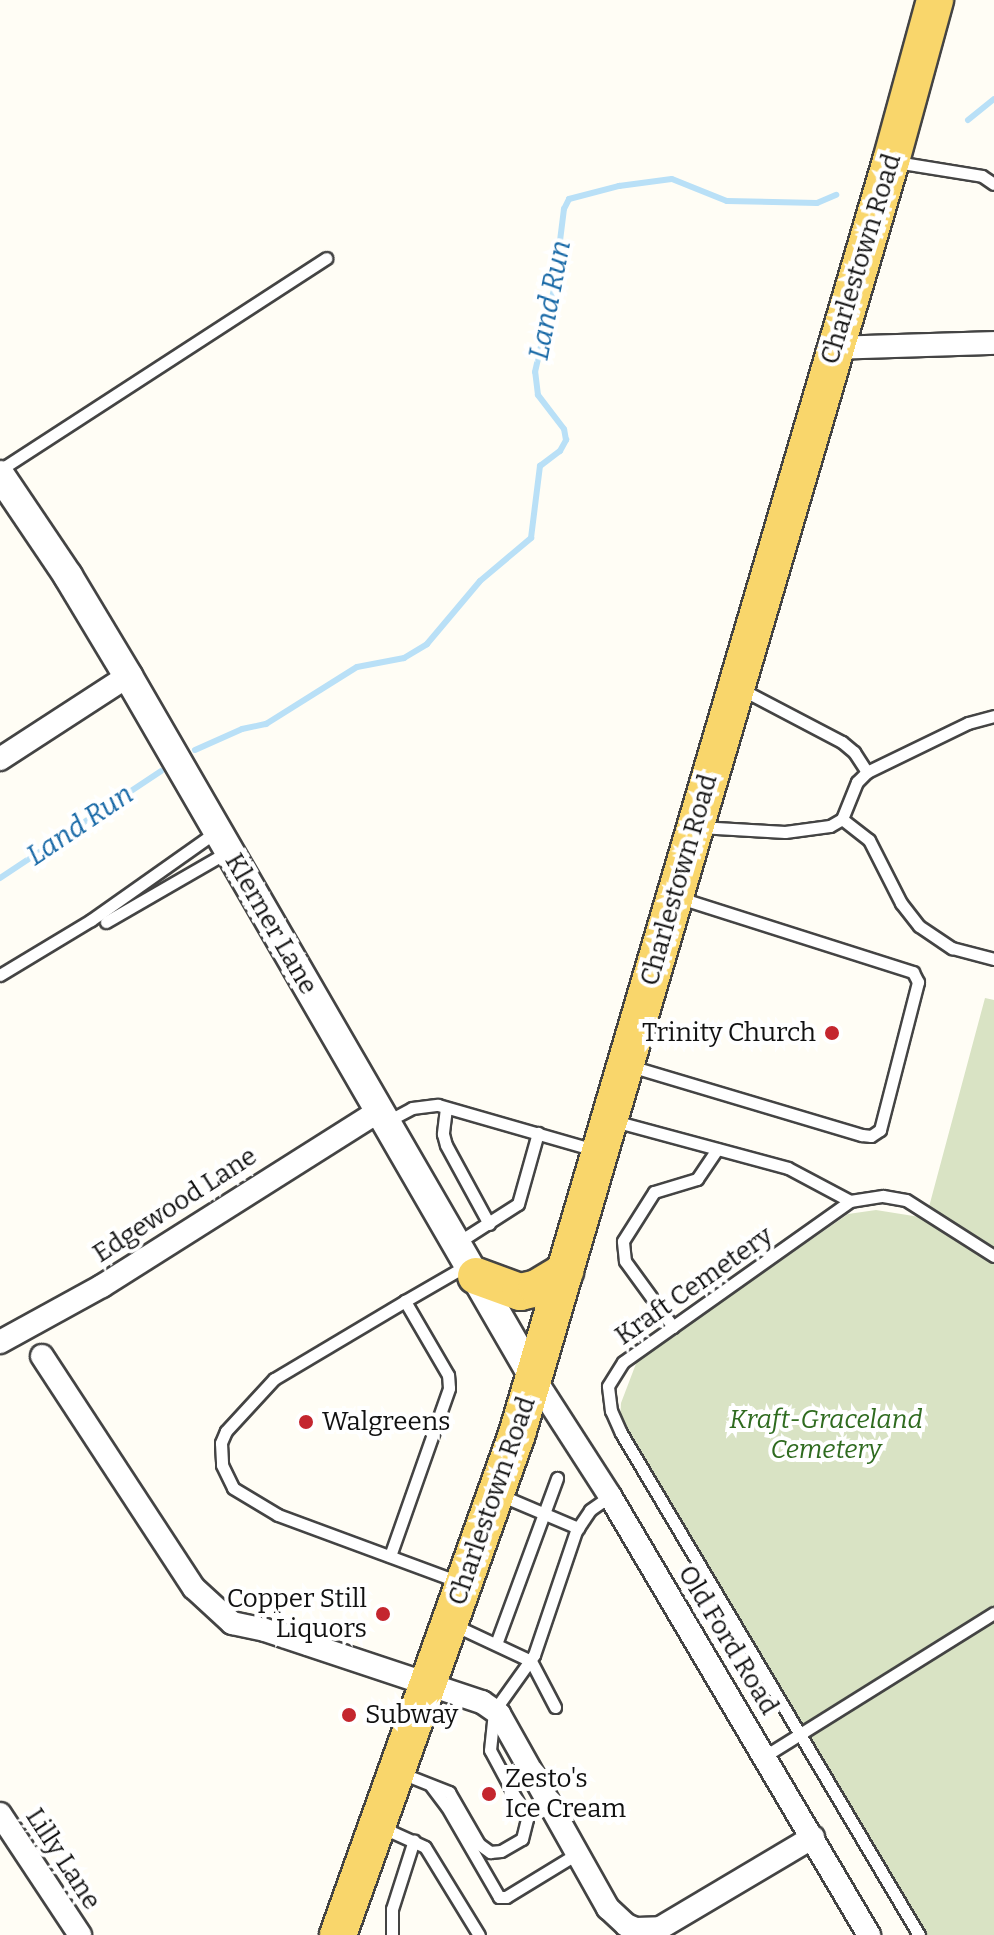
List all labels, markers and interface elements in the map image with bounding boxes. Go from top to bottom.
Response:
street label: Charlestown Road [814,150,908,368]
water label: Land Run [522,237,578,363]
street label: Charlestown Road [634,771,724,989]
water label: Land Run [20,777,140,873]
street label: Klerner Lane [218,848,324,1000]
place label: Trinity Church [642,1017,816,1049]
marker: Trinity Church [823,1024,841,1042]
street label: Edgewood Lane [87,1140,263,1270]
street label: Kraft Cemetery [609,1220,779,1352]
street label: Charlestown Road [442,1393,542,1609]
park label: Kraft-Graceland Cemetery [729,1404,923,1466]
place label: Walgreens [322,1406,451,1438]
marker: Walgreens [297,1413,315,1431]
street label: Old Ford Road [671,1560,785,1720]
place label: Copper Still Liquors [227,1583,367,1644]
marker: Copper Still Liquors [374,1605,392,1623]
place label: Subway [365,1699,458,1731]
marker: Subway [340,1706,358,1724]
place label: Zesto's Ice Cream [505,1763,626,1824]
marker: Zesto's Ice Cream [480,1785,498,1803]
street label: Lilly Lane [19,1803,107,1915]

